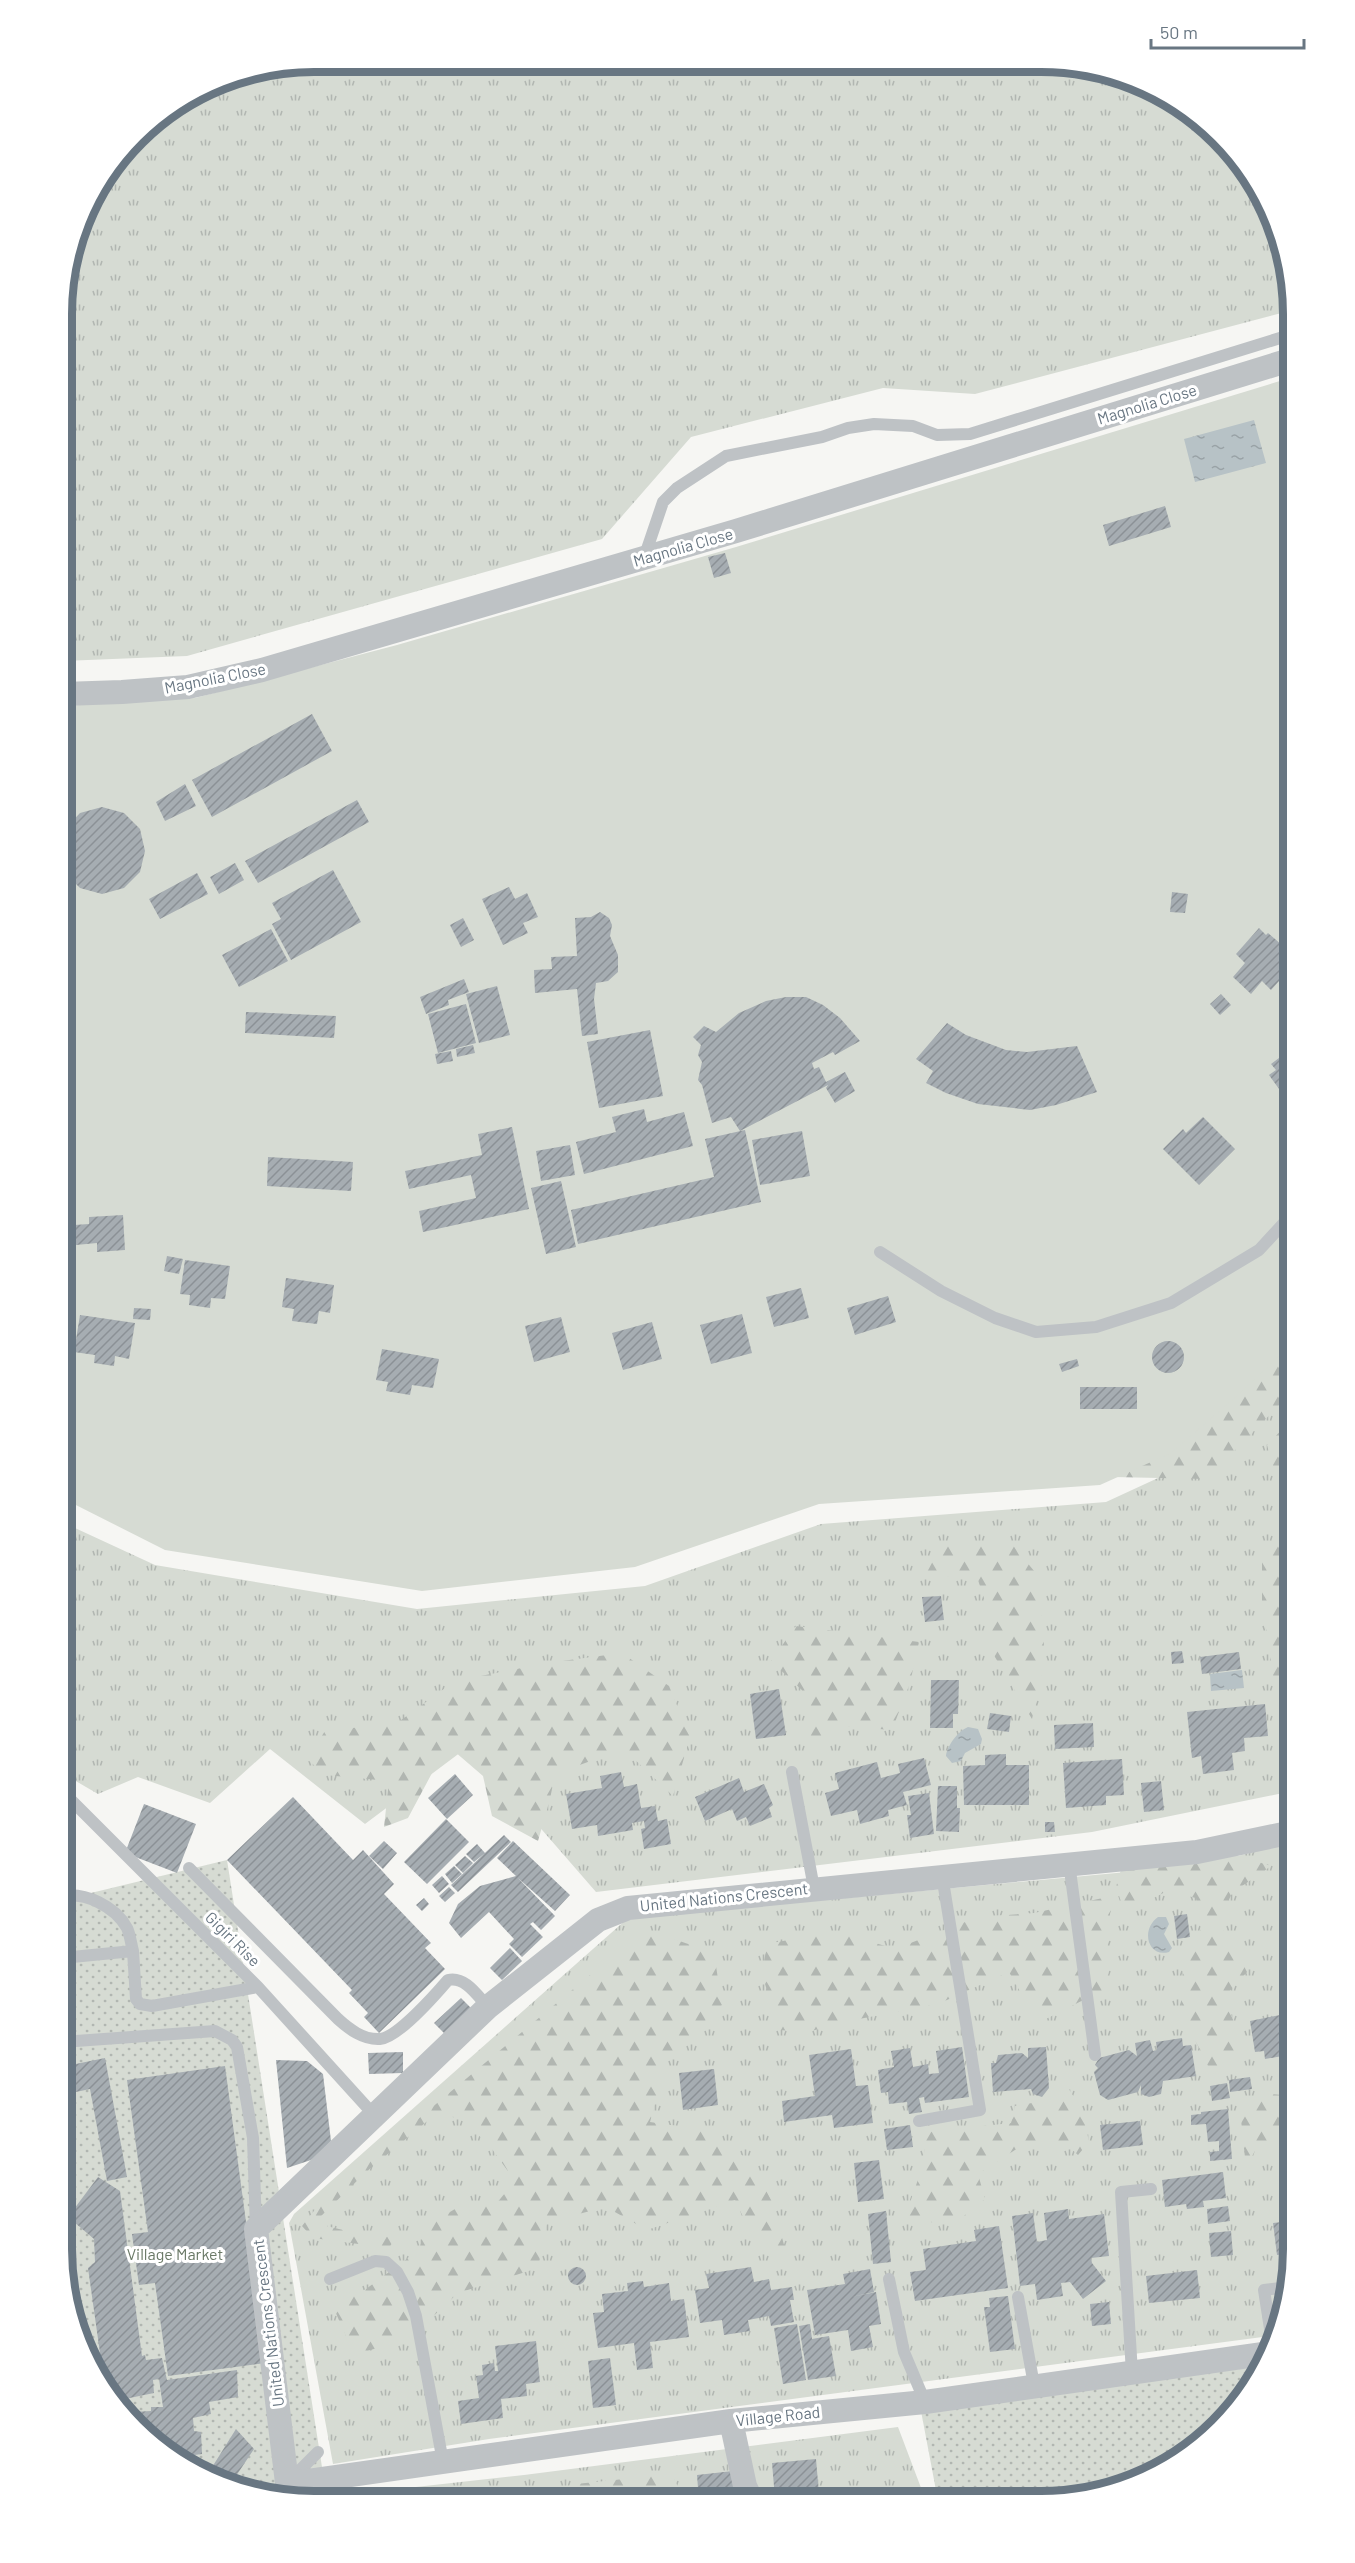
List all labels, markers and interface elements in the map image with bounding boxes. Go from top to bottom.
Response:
scale bar [1151,12,1304,50]
text: 50 m [1160,21,1198,43]
street label: Magnolia Close [1095,379,1199,428]
street label: Magnolia Close [631,523,735,570]
street label: Magnolia Close [163,658,267,697]
street label: United Nations Crescent [639,1878,809,1915]
street label: Gigiri Rise [202,1907,265,1970]
street label: United Nations Crescent [248,2238,287,2408]
park label: Village Market [127,2244,223,2263]
street label: Village Road [735,2402,821,2429]

